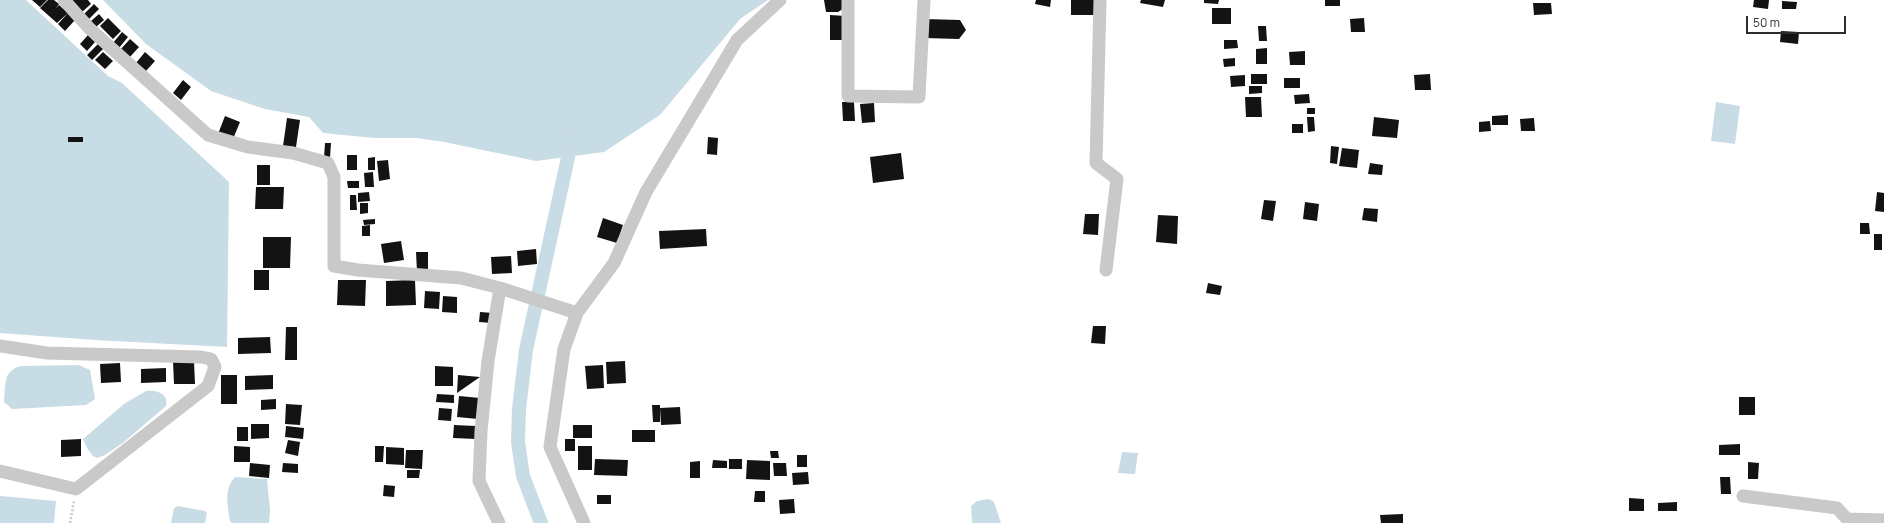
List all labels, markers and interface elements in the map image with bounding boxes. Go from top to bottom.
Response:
scale bar [1748,8,1848,34]
text: 50 m [1753,14,1780,31]

